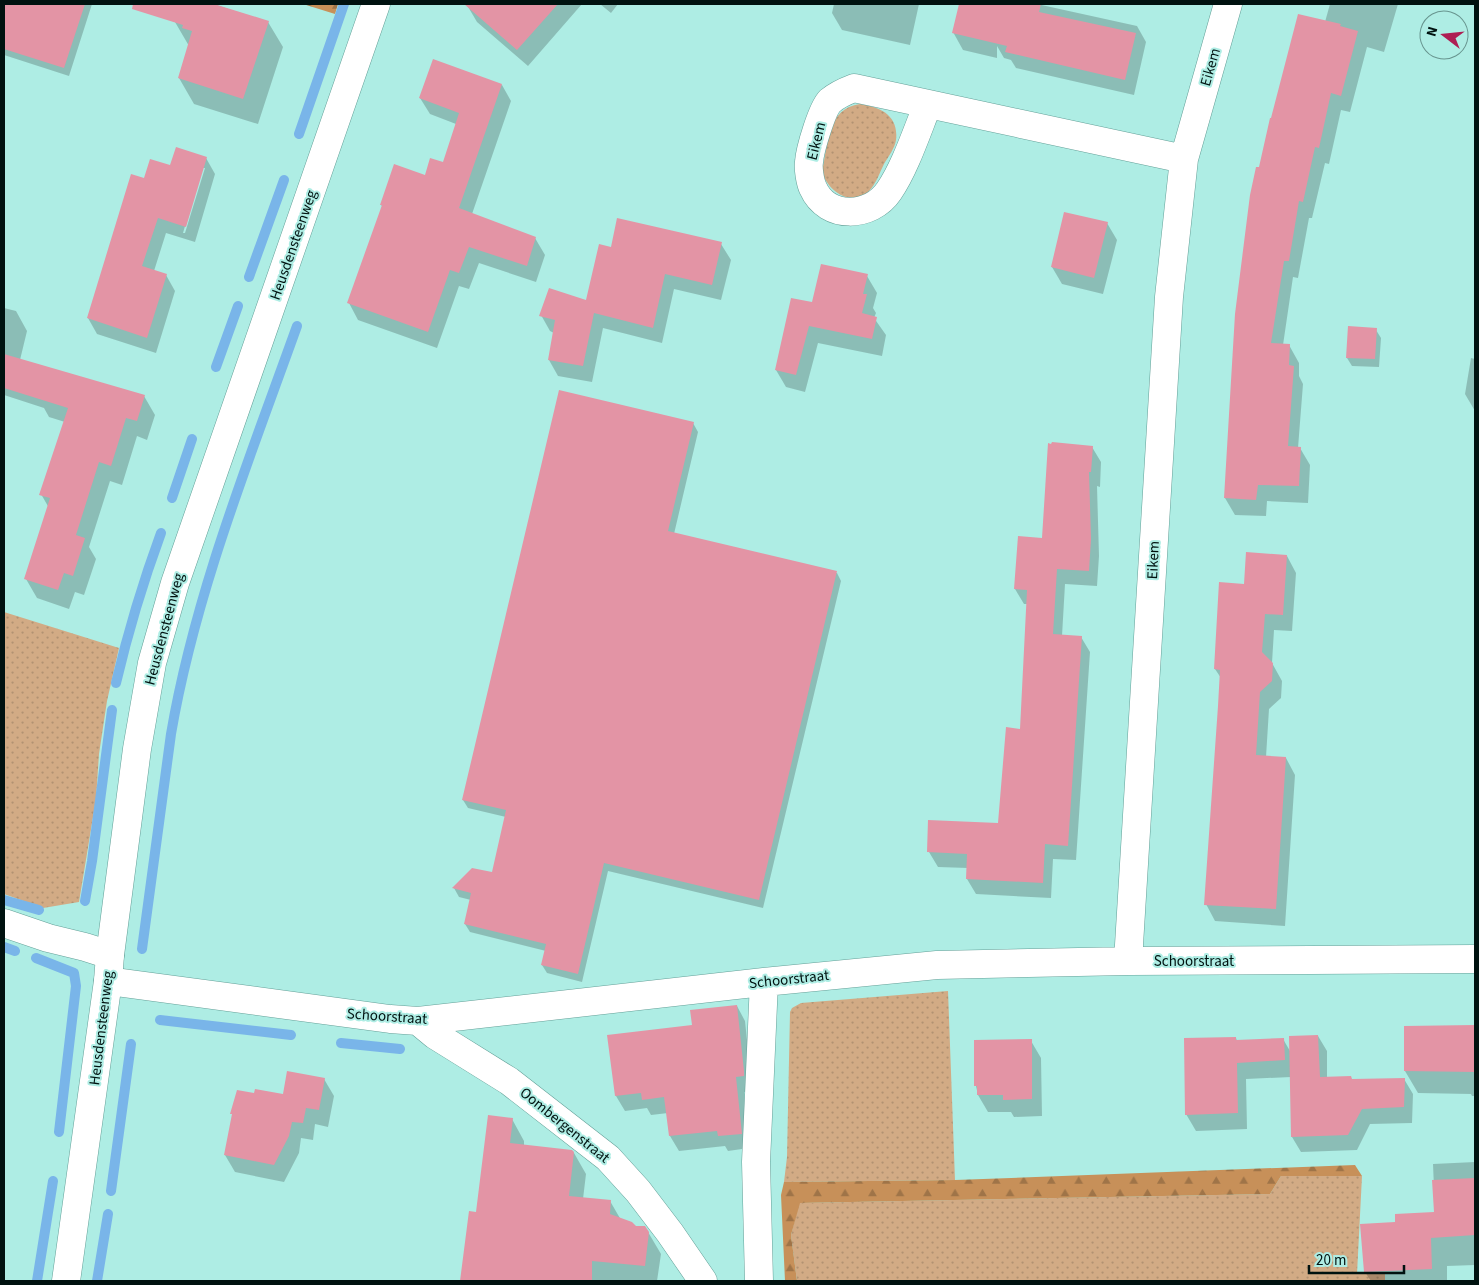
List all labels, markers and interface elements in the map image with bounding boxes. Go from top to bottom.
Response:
north arrow [1419,10,1469,60]
text: N [1422,24,1443,39]
street label: Eikem [1195,46,1226,89]
street label: Eikem [802,120,831,162]
street label: Heusdensteenweg [265,187,322,303]
street label: Eikem [1142,540,1165,580]
street label: Heusdensteenweg [139,570,190,687]
street label: Schoorstraat [1154,951,1234,972]
street label: Schoorstraat [748,965,830,994]
street label: Heusdensteenweg [84,969,119,1086]
street label: Schoorstraat [346,1003,428,1030]
street label: Oombergenstraat [515,1083,614,1168]
scale bar [1309,1242,1404,1274]
text: 20 m [1316,1250,1346,1271]

